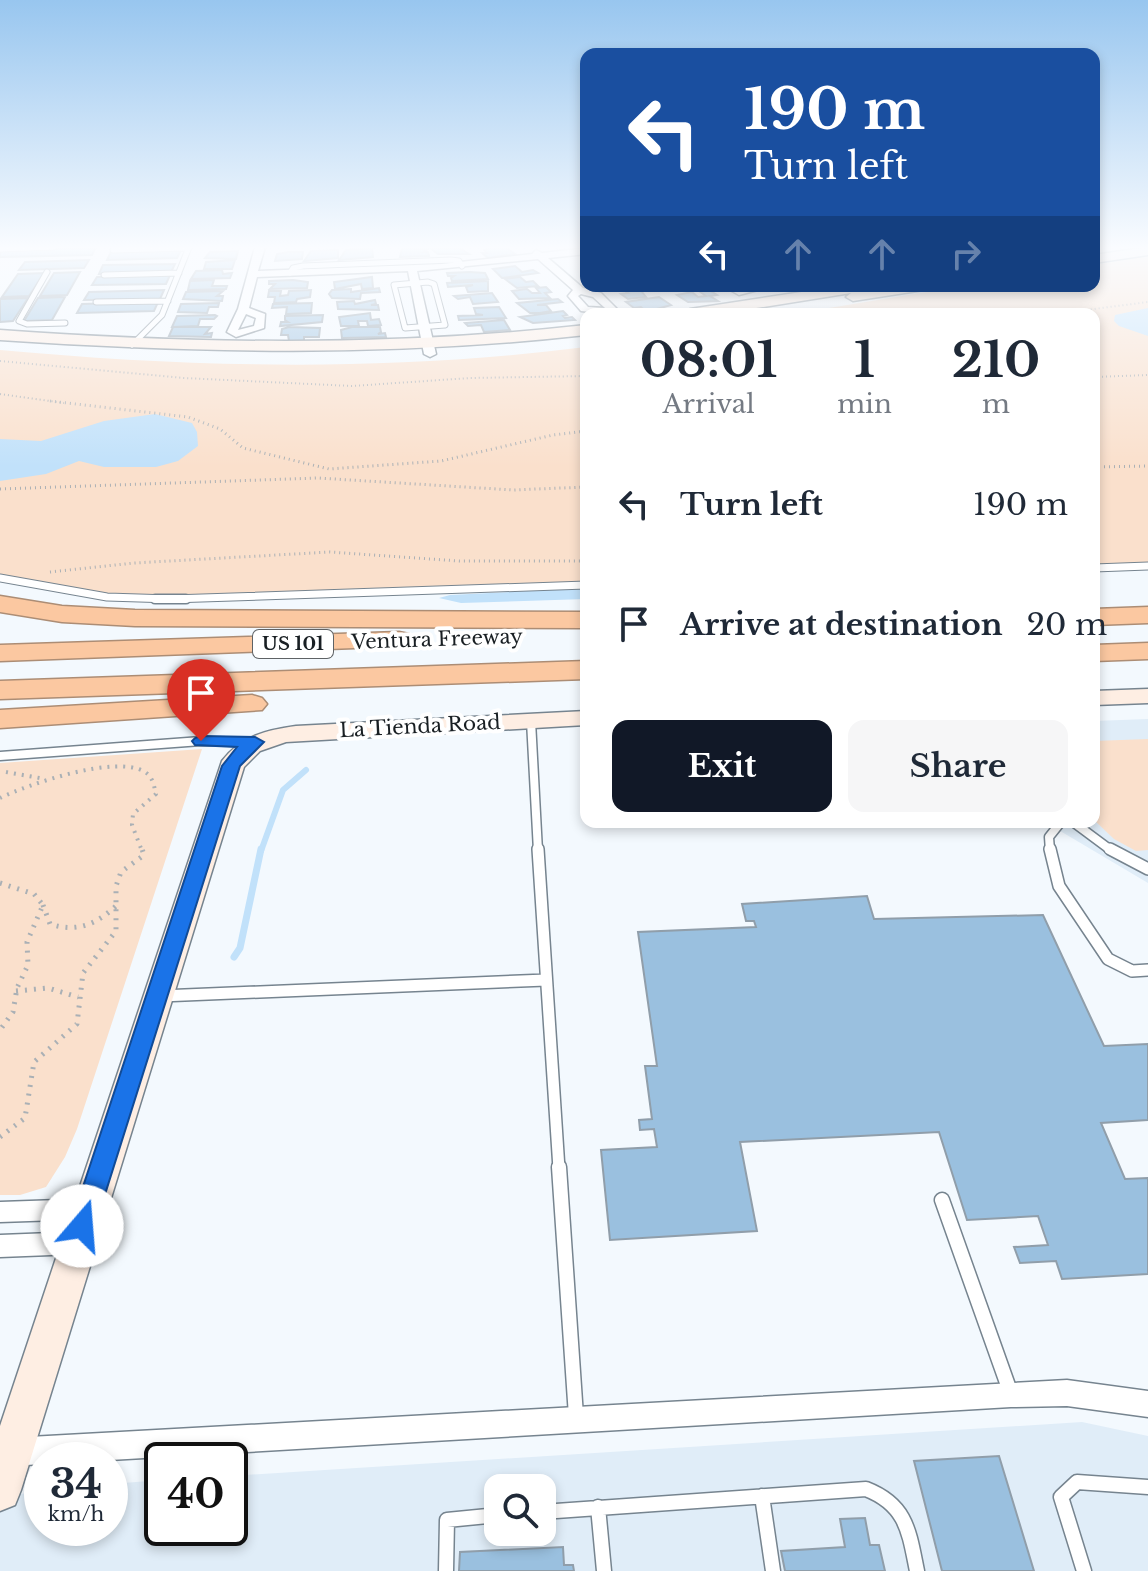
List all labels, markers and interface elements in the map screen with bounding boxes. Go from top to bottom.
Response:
text: 190 m [744,75,925,144]
icon: left [612,80,716,184]
text: Turn left [744,144,908,189]
icon: left [692,232,736,276]
icon: ahead [776,232,820,276]
icon: ahead [860,232,904,276]
icon: right [944,232,988,276]
text: 08:01 [640,330,777,390]
text: 1 [854,330,875,390]
text: 210 [952,330,1040,390]
text: Arrival [663,388,755,420]
text: min [837,388,892,420]
text: m [982,388,1010,420]
icon: left [612,482,656,526]
text: Turn left [680,486,823,523]
text: 190 m [973,486,1068,523]
icon: arrive [612,602,656,646]
text: Arrive at destination [680,606,1003,643]
text: 20 m [1027,606,1107,643]
street label: Ventura Freeway [350,624,523,654]
road number: US 101 [253,630,333,658]
pin [167,659,235,741]
icon: arrive [179,671,223,715]
street label: La Tienda Road [339,710,501,742]
button: Exit [612,720,832,812]
button: Share [848,720,1068,812]
position arrow [40,1184,124,1268]
speed limit sign: 40 [144,1442,248,1546]
text: 34 [50,1459,102,1509]
map controls [484,1474,556,1546]
button: search [484,1474,556,1546]
text: km/h [48,1502,104,1526]

